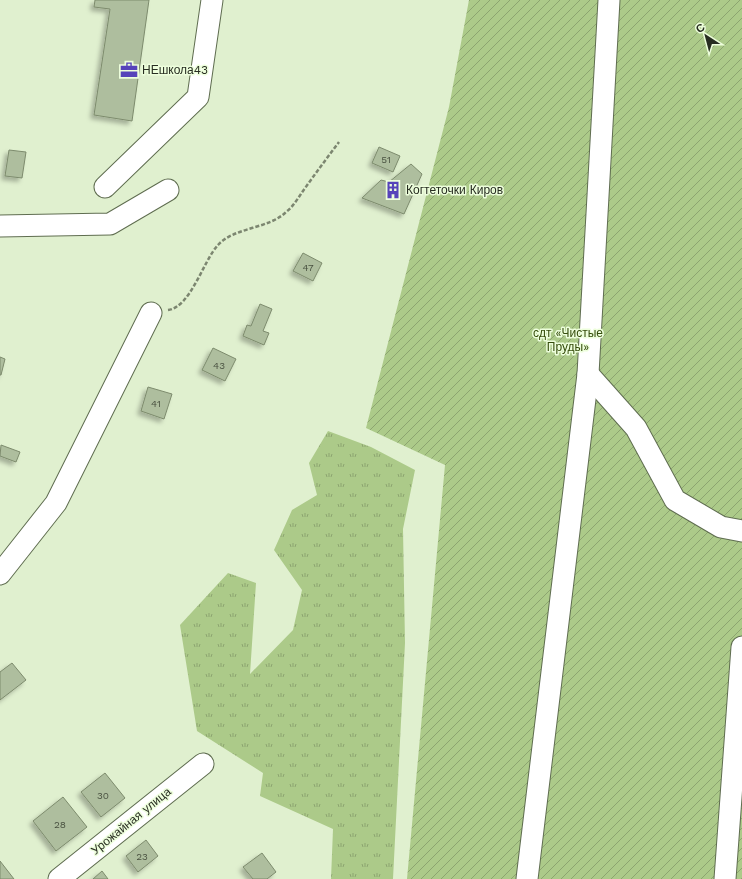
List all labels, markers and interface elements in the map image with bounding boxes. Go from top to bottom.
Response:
north arrow [686,16,726,56]
text: С [693,21,707,36]
office icon: НЕшкола43 [119,60,139,80]
place label: НЕшкола43 [142,63,208,77]
house number: 51 [381,154,391,165]
building icon: Когтеточки Киров [383,180,403,200]
place label: Когтеточки Киров [406,183,503,197]
house number: 47 [302,262,314,273]
park label: сдт «Чистые Пруды» [533,326,603,354]
house number: 43 [213,360,225,371]
house number: 41 [151,398,161,409]
street label: Урожайная улица [88,784,174,857]
house number: 30 [97,790,109,801]
house number: 28 [54,819,66,830]
house number: 23 [136,851,148,862]

